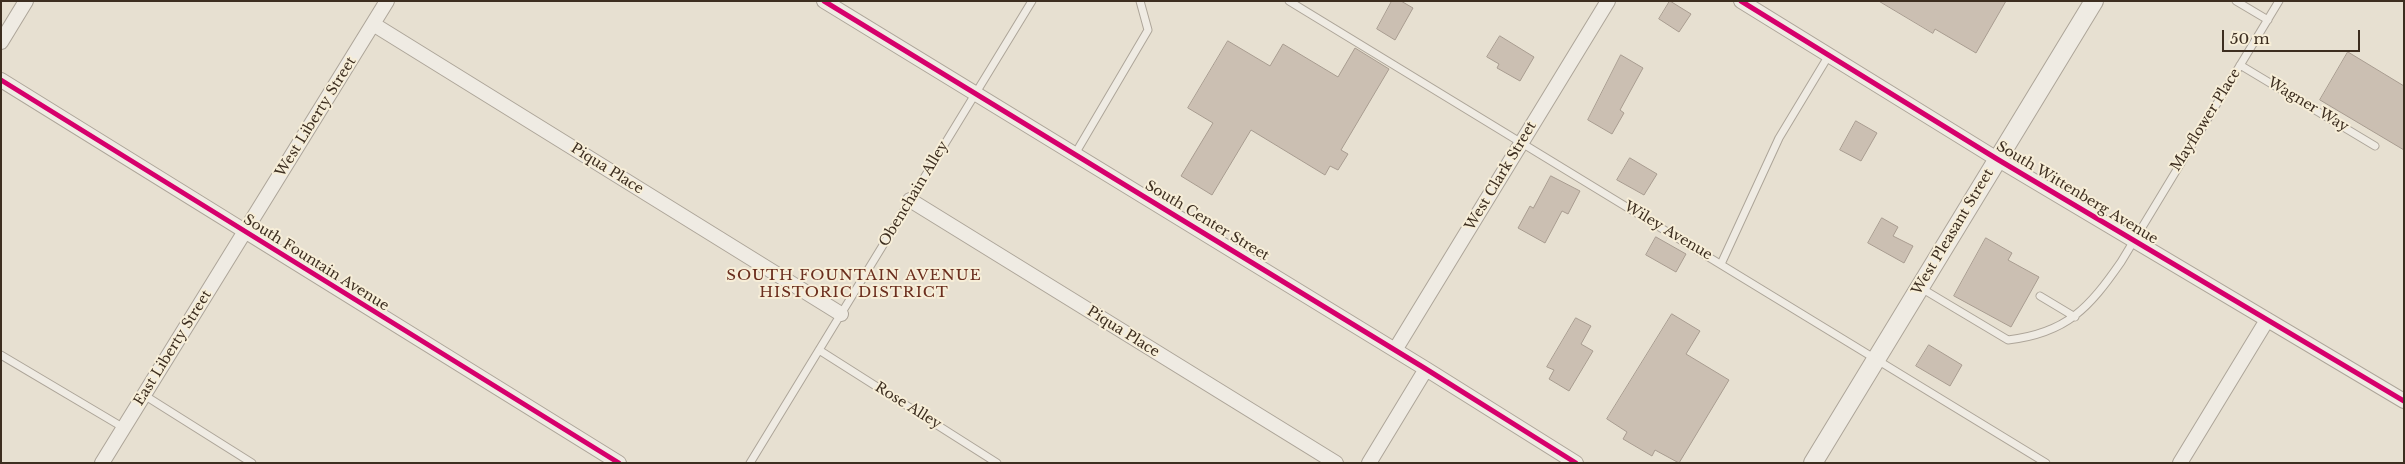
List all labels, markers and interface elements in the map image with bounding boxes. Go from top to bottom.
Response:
scale bar [2225,20,2362,52]
text: 50 m [2230,29,2270,48]
street label: West Liberty Street [272,54,360,180]
street label: Mayflower Place [2168,66,2244,174]
street label: Wagner Way [2265,74,2351,136]
street label: West Clark Street [1462,119,1540,233]
street label: Obenchain Alley [876,138,952,250]
street label: South Wittenberg Avenue [1993,138,2161,248]
street label: Piqua Place [568,140,646,198]
street label: West Pleasant Street [1909,166,1997,298]
street label: South Center Street [1142,177,1272,265]
street label: Wiley Avenue [1621,198,1715,264]
street label: South Fountain Avenue [240,211,392,315]
district label: SOUTH FOUNTAIN AVENUE HISTORIC DISTRICT [724,267,984,302]
street label: East Liberty Street [131,287,215,409]
street label: Piqua Place [1084,303,1162,361]
street label: Rose Alley [872,379,944,433]

